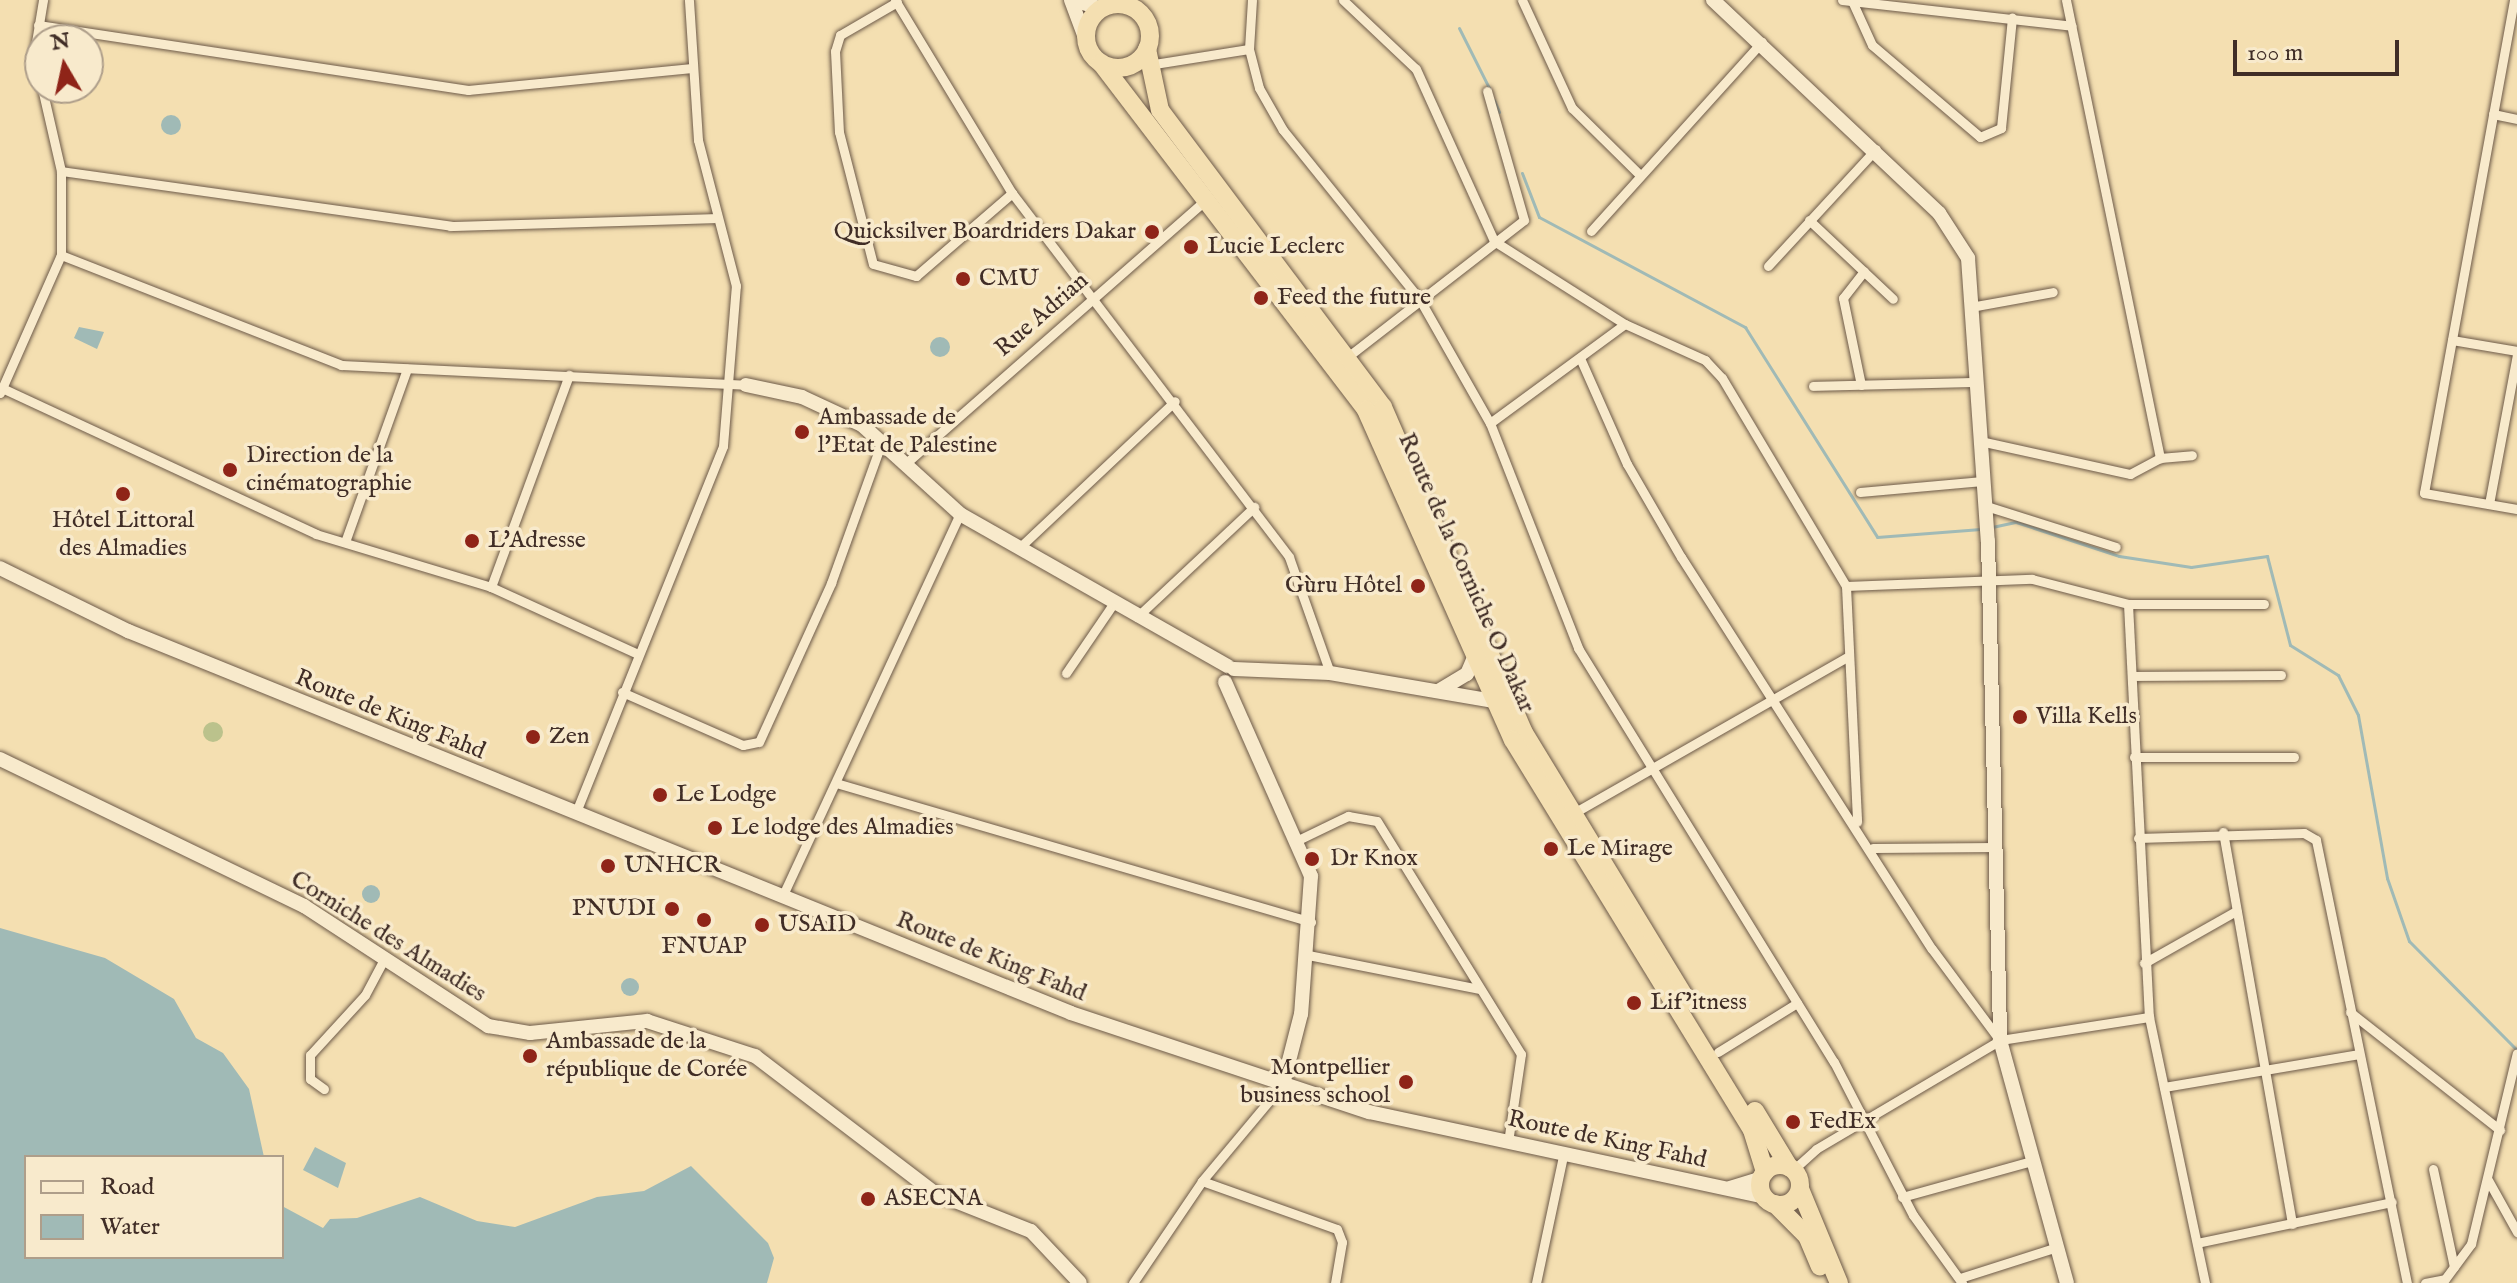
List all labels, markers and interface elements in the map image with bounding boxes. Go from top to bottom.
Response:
north arrow [24,24,104,104]
scale bar [2237,24,2403,74]
text: N [49,27,72,58]
text: 100 m [2247,38,2303,69]
place label: Quicksilver Boardriders Dakar [834,218,1136,246]
marker: Quicksilver Boardriders Dakar [1143,223,1161,241]
place label: Lucie Leclerc [1207,233,1345,261]
marker: Lucie Leclerc [1182,238,1200,256]
place label: CMU [979,265,1039,293]
street label: Rue Adrian [989,267,1095,363]
marker: CMU [954,270,972,288]
place label: Feed the future [1277,284,1431,312]
marker: Feed the future [1252,289,1270,307]
place label: Ambassade de l'Etat de Palestine [818,404,997,460]
marker: Ambassade de l'Etat de Palestine [793,423,811,441]
street label: Route de la Corniche O Dakar [1391,429,1541,717]
place label: Direction de la cinématographie [246,442,412,498]
marker: Direction de la cinématographie [221,461,239,479]
marker: Hôtel Littoral des Almadies [114,485,132,503]
place label: Hôtel Littoral des Almadies [52,507,194,563]
place label: L'Adresse [488,527,586,555]
marker: L'Adresse [463,532,481,550]
place label: Gùru Hôtel [1285,572,1402,600]
marker: Gùru Hôtel [1409,577,1427,595]
street label: Route de King Fahd [291,664,489,766]
place label: Villa Kells [2036,703,2137,731]
marker: Villa Kells [2011,708,2029,726]
place label: Zen [549,723,590,751]
marker: Zen [524,728,542,746]
place label: Le Lodge [676,781,777,809]
marker: Le Lodge [651,786,669,804]
place label: Le lodge des Almadies [731,814,954,842]
marker: Le lodge des Almadies [706,819,724,837]
place label: Le Mirage [1567,835,1673,863]
marker: Le Mirage [1542,840,1560,858]
place label: Dr Knox [1330,845,1418,873]
marker: Dr Knox [1301,848,1323,870]
place label: UNHCR [624,852,721,880]
marker: UNHCR [599,857,617,875]
street label: Corniche des Almadies [285,865,491,1009]
place label: PNUDI [572,895,656,923]
marker: PNUDI [663,900,681,918]
street label: Route de King Fahd [892,906,1090,1008]
marker: FNUAP [695,911,713,929]
place label: USAID [778,911,856,939]
marker: USAID [753,916,771,934]
place label: FNUAP [661,933,747,961]
place label: Lif'itness [1650,989,1747,1017]
marker: Lif'itness [1625,994,1643,1012]
place label: Ambassade de la république de Corée [546,1028,747,1084]
marker: Ambassade de la république de Corée [521,1047,539,1065]
place label: Montpellier business school [1240,1054,1390,1110]
marker: Montpellier business school [1397,1073,1415,1091]
street label: Route de King Fahd [1505,1105,1709,1175]
place label: FedEx [1809,1108,1876,1136]
marker: FedEx [1784,1113,1802,1131]
legend [24,1155,284,1259]
text: Road [100,1172,154,1203]
place label: ASECNA [884,1185,983,1213]
marker: ASECNA [859,1190,877,1208]
text: Water [100,1212,160,1243]

